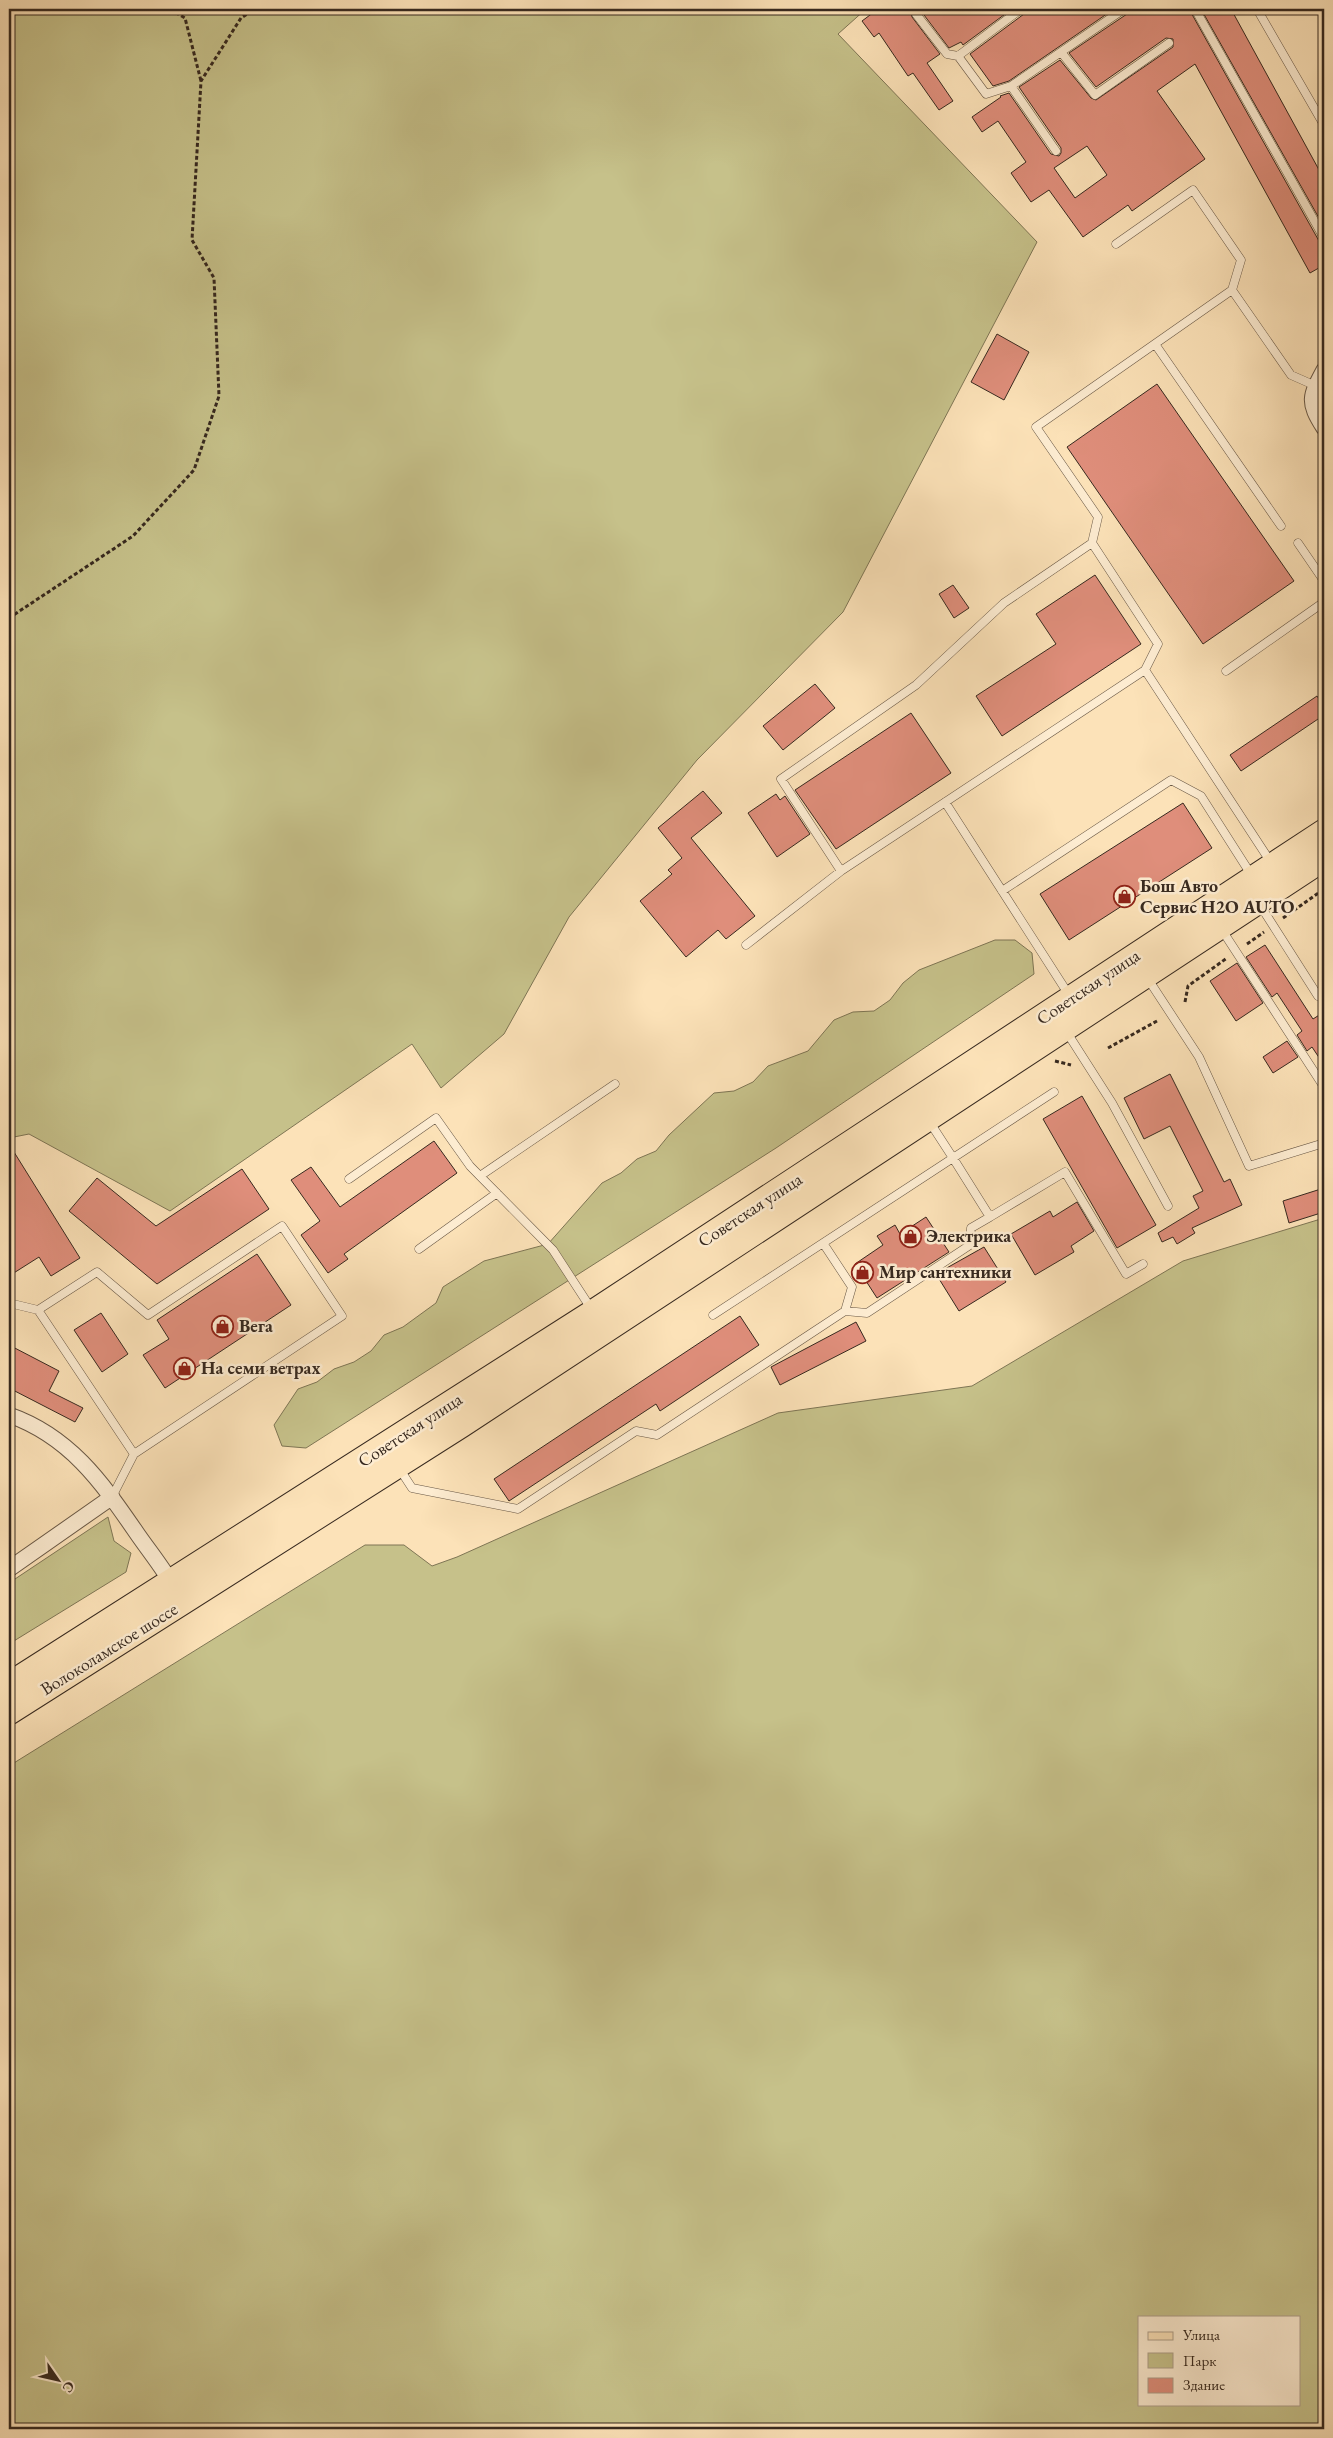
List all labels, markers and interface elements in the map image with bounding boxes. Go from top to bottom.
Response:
place label: Бош Авто Сервис H2O AUTO [1140,874,1295,918]
shop icon: Бош Авто Сервис H2O AUTO [1112,884,1136,908]
street label: Советская улица [1032,943,1145,1030]
street label: Советская улица [693,1167,807,1252]
shop icon: Электрика [898,1224,922,1248]
place label: Электрика [926,1224,1011,1247]
shop icon: Мир сантехники [851,1260,875,1284]
place label: Мир сантехники [879,1260,1012,1283]
shop icon: Вега [211,1314,235,1338]
place label: Вега [239,1314,273,1337]
shop icon: На семи ветрах [173,1356,197,1380]
place label: На семи ветрах [201,1356,321,1379]
street label: Советская улица [353,1387,467,1472]
street label: Волоколамское шоссе [36,1597,182,1700]
legend [1138,2316,1300,2406]
text: Улица [1182,2325,1220,2344]
text: Парк [1183,2351,1216,2370]
north arrow [32,2356,82,2406]
text: Здание [1183,2375,1225,2394]
text: С [59,2378,79,2396]

